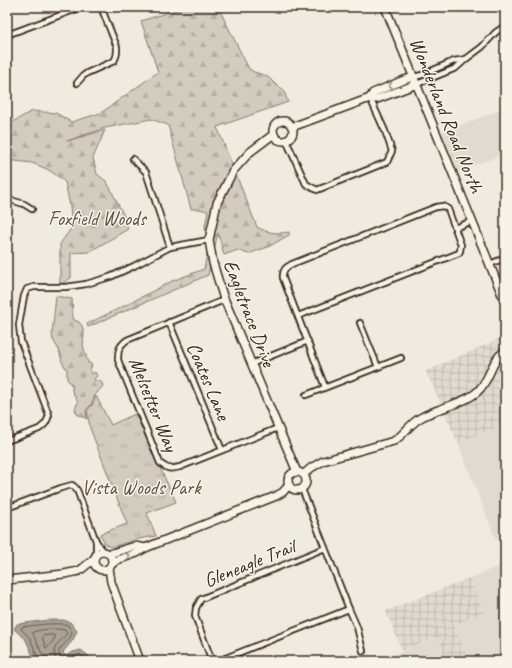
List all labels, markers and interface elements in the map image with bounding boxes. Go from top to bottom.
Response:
street label: Wonderland Road North [404,34,490,198]
one-way arrow [387,81,394,89]
park label: Foxfield Woods [48,206,148,231]
street label: Eagletrace Drive [218,256,282,371]
street label: Coates Lane [181,339,237,425]
street label: Melsetter Way [123,353,185,457]
park label: Vista Woods Park [81,475,202,500]
street label: Gleneagle Trail [200,533,302,593]
one-way arrow [125,552,132,561]

